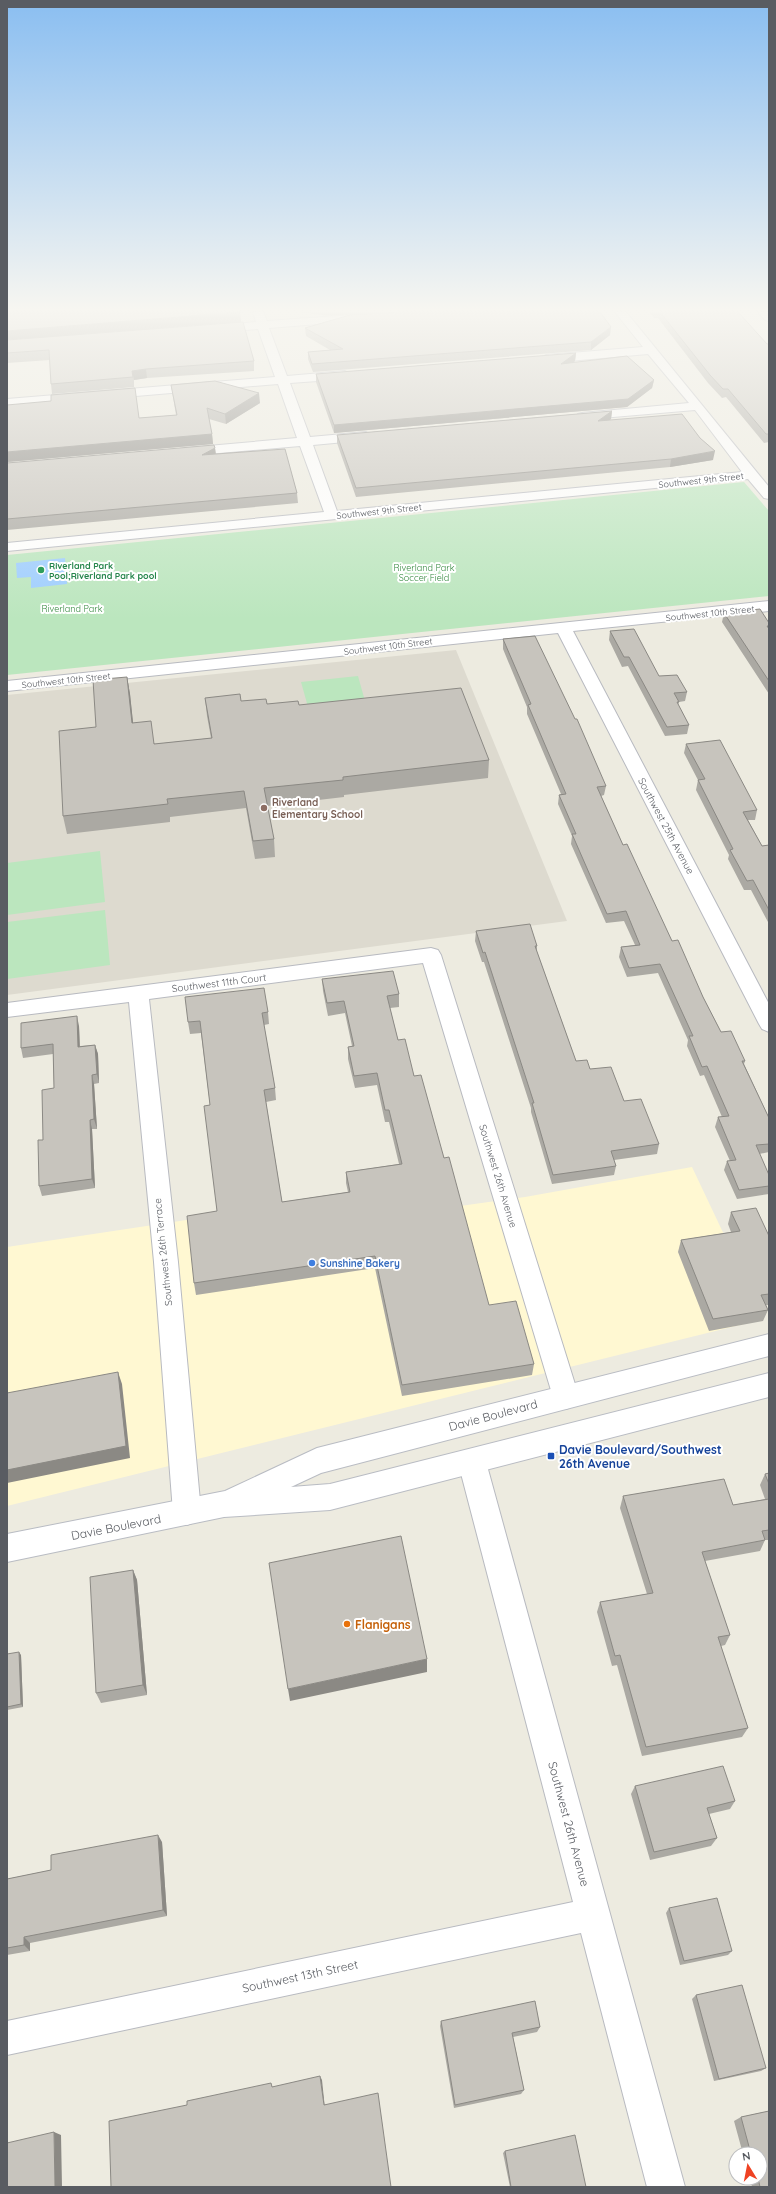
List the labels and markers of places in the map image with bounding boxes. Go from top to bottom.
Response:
place label: Riverland Park Pool;Riverland Park pool [49,560,157,581]
marker: Riverland Park Pool;Riverland Park pool [36,565,46,575]
place label: Riverland Elementary School [272,796,363,821]
marker: Riverland Elementary School [259,803,269,813]
place label: Sunshine Bakery [320,1257,400,1270]
marker: Sunshine Bakery [307,1258,317,1268]
place label: Davie Boulevard/Southwest 26th Avenue [559,1442,722,1471]
marker: Davie Boulevard/Southwest 26th Avenue [546,1451,556,1461]
place label: Flanigans [355,1617,411,1632]
marker: Flanigans [342,1619,352,1629]

